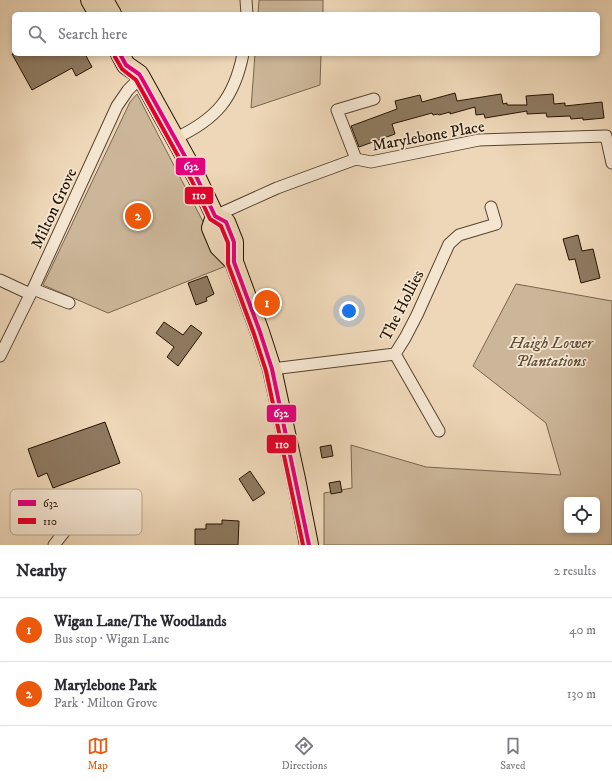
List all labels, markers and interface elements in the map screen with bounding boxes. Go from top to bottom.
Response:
search box [12,12,600,56]
icon: search [26,23,48,45]
text: Search here [58,25,127,44]
street label: Marylebone Place [370,116,486,156]
line badge: 632 [175,157,206,176]
text: 632 [183,160,199,174]
street label: Milton Grove [27,165,81,252]
line badge: 110 [184,186,214,205]
text: 110 [192,189,206,203]
pin: 2 [125,201,151,231]
street label: The Hollies [375,267,428,344]
pin: 1 [254,288,280,318]
your location [339,301,359,321]
park label: Haigh Lower Plantations [508,333,594,371]
line badge: 632 [266,404,297,423]
text: 632 [273,407,289,421]
line badge: 110 [266,434,297,454]
text: 110 [275,438,289,452]
legend [10,489,142,535]
text: 632 [43,497,59,511]
map controls [564,497,600,533]
button: locate [564,497,600,533]
text: 110 [43,515,57,529]
text: Nearby [16,560,66,582]
text: 2 results [554,563,596,579]
text: Wigan Lane/The Woodlands [54,612,226,631]
text: 1 [27,622,31,638]
text: 40 m [569,622,596,638]
text: Bus stop · Wigan Lane [54,631,169,647]
text: Marylebone Park [54,676,157,695]
text: 2 [26,686,32,702]
text: 130 m [567,686,596,702]
text: Park · Milton Grove [54,695,157,711]
tab: Map [87,735,109,773]
tab: Directions [282,735,327,773]
tab: Saved [500,735,525,773]

